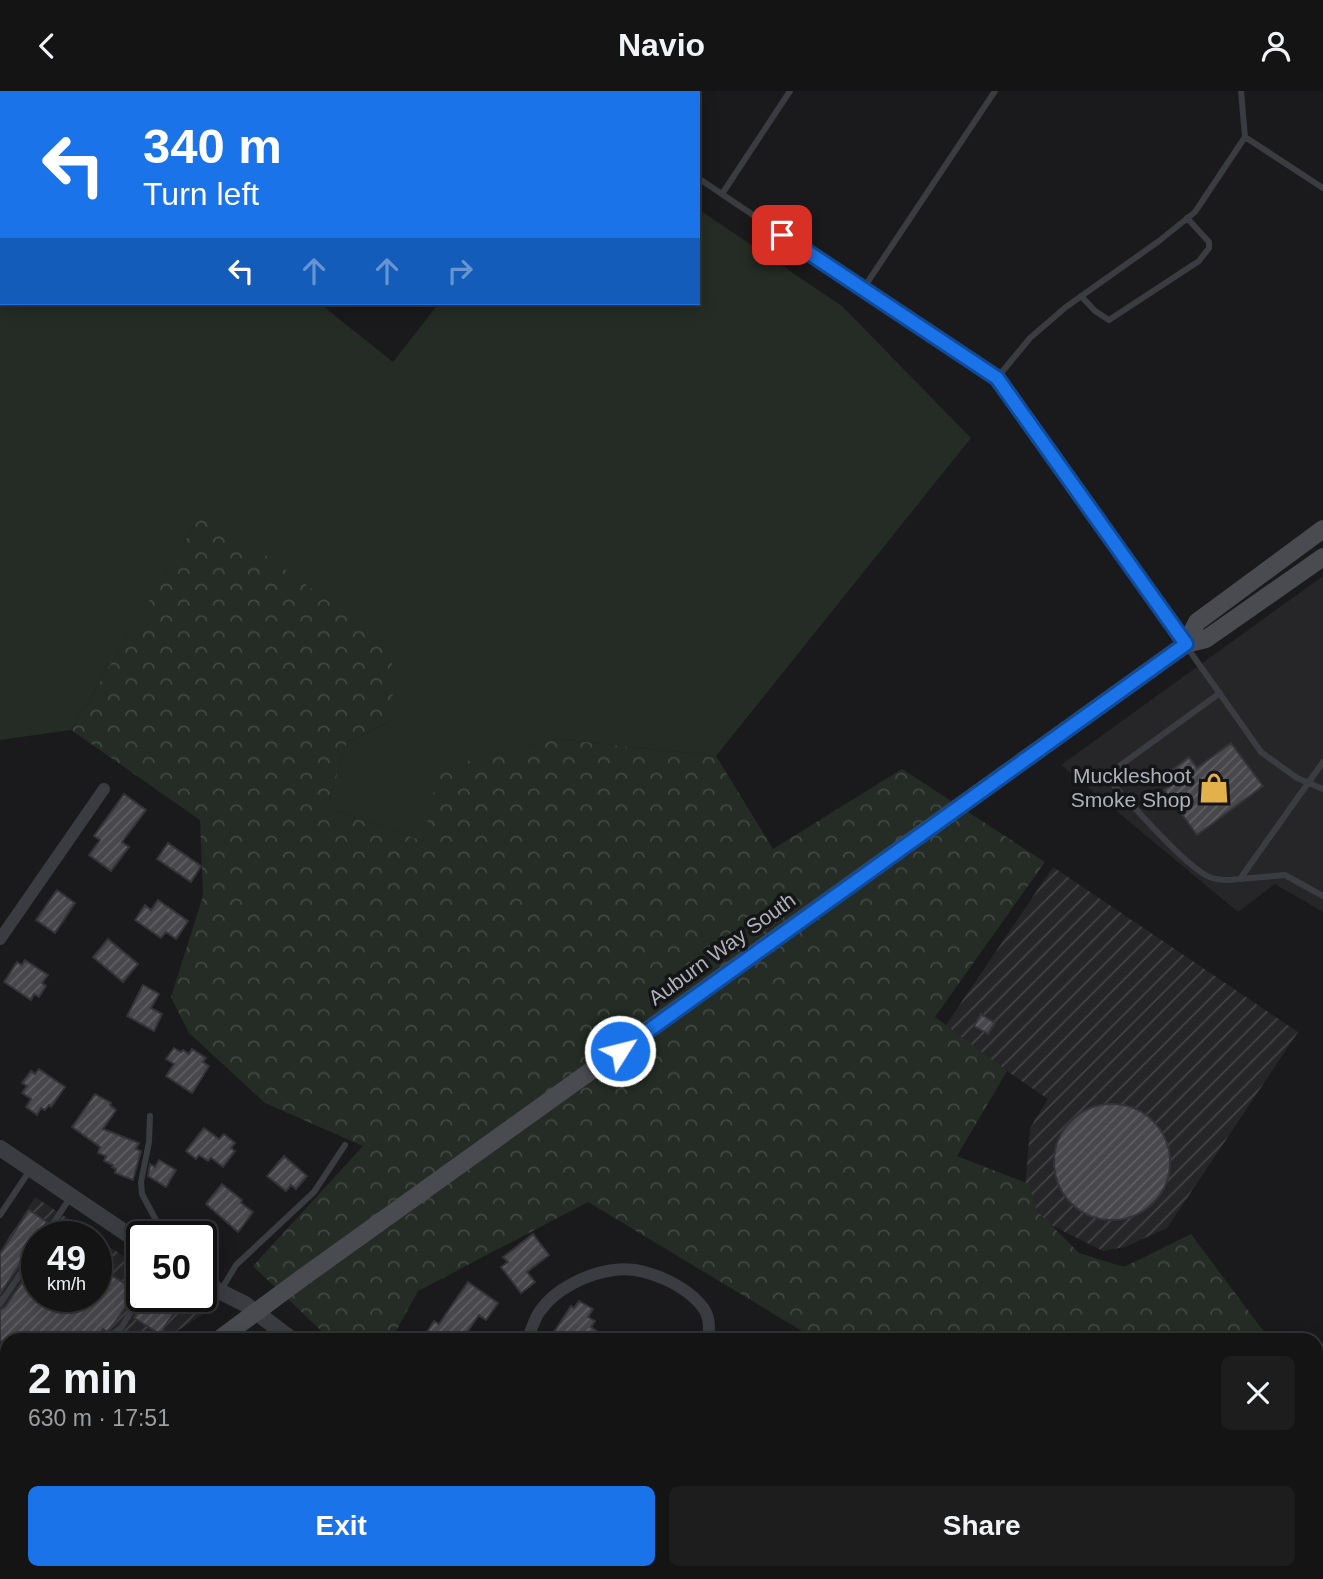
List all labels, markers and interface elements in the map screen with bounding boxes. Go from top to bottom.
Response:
icon: back [28,27,66,65]
text: Navio [618,27,705,63]
icon: person [1257,27,1295,65]
icon: left [28,119,119,210]
text: 340 m [143,119,282,173]
text: Turn left [143,176,259,212]
pin [752,205,812,265]
icon: arrive [763,216,801,254]
icon: left [222,252,260,290]
icon: ahead [295,252,333,290]
icon: ahead [368,252,406,290]
icon: right [441,252,479,290]
place label: Muckleshoot Smoke Shop [1071,764,1191,811]
shop icon: Muckleshoot Smoke Shop [1197,771,1231,805]
street label: Auburn Way South [644,888,799,1009]
position arrow [583,1014,657,1088]
speed limit sign: 50 [126,1221,217,1312]
text: 49 [47,1238,86,1277]
text: km/h [47,1274,86,1294]
text: 2 min [28,1355,138,1402]
button: close [1221,1356,1295,1430]
text: 630 m · 17:51 [28,1405,170,1431]
button: Exit [28,1486,655,1566]
button: Share [669,1486,1295,1566]

